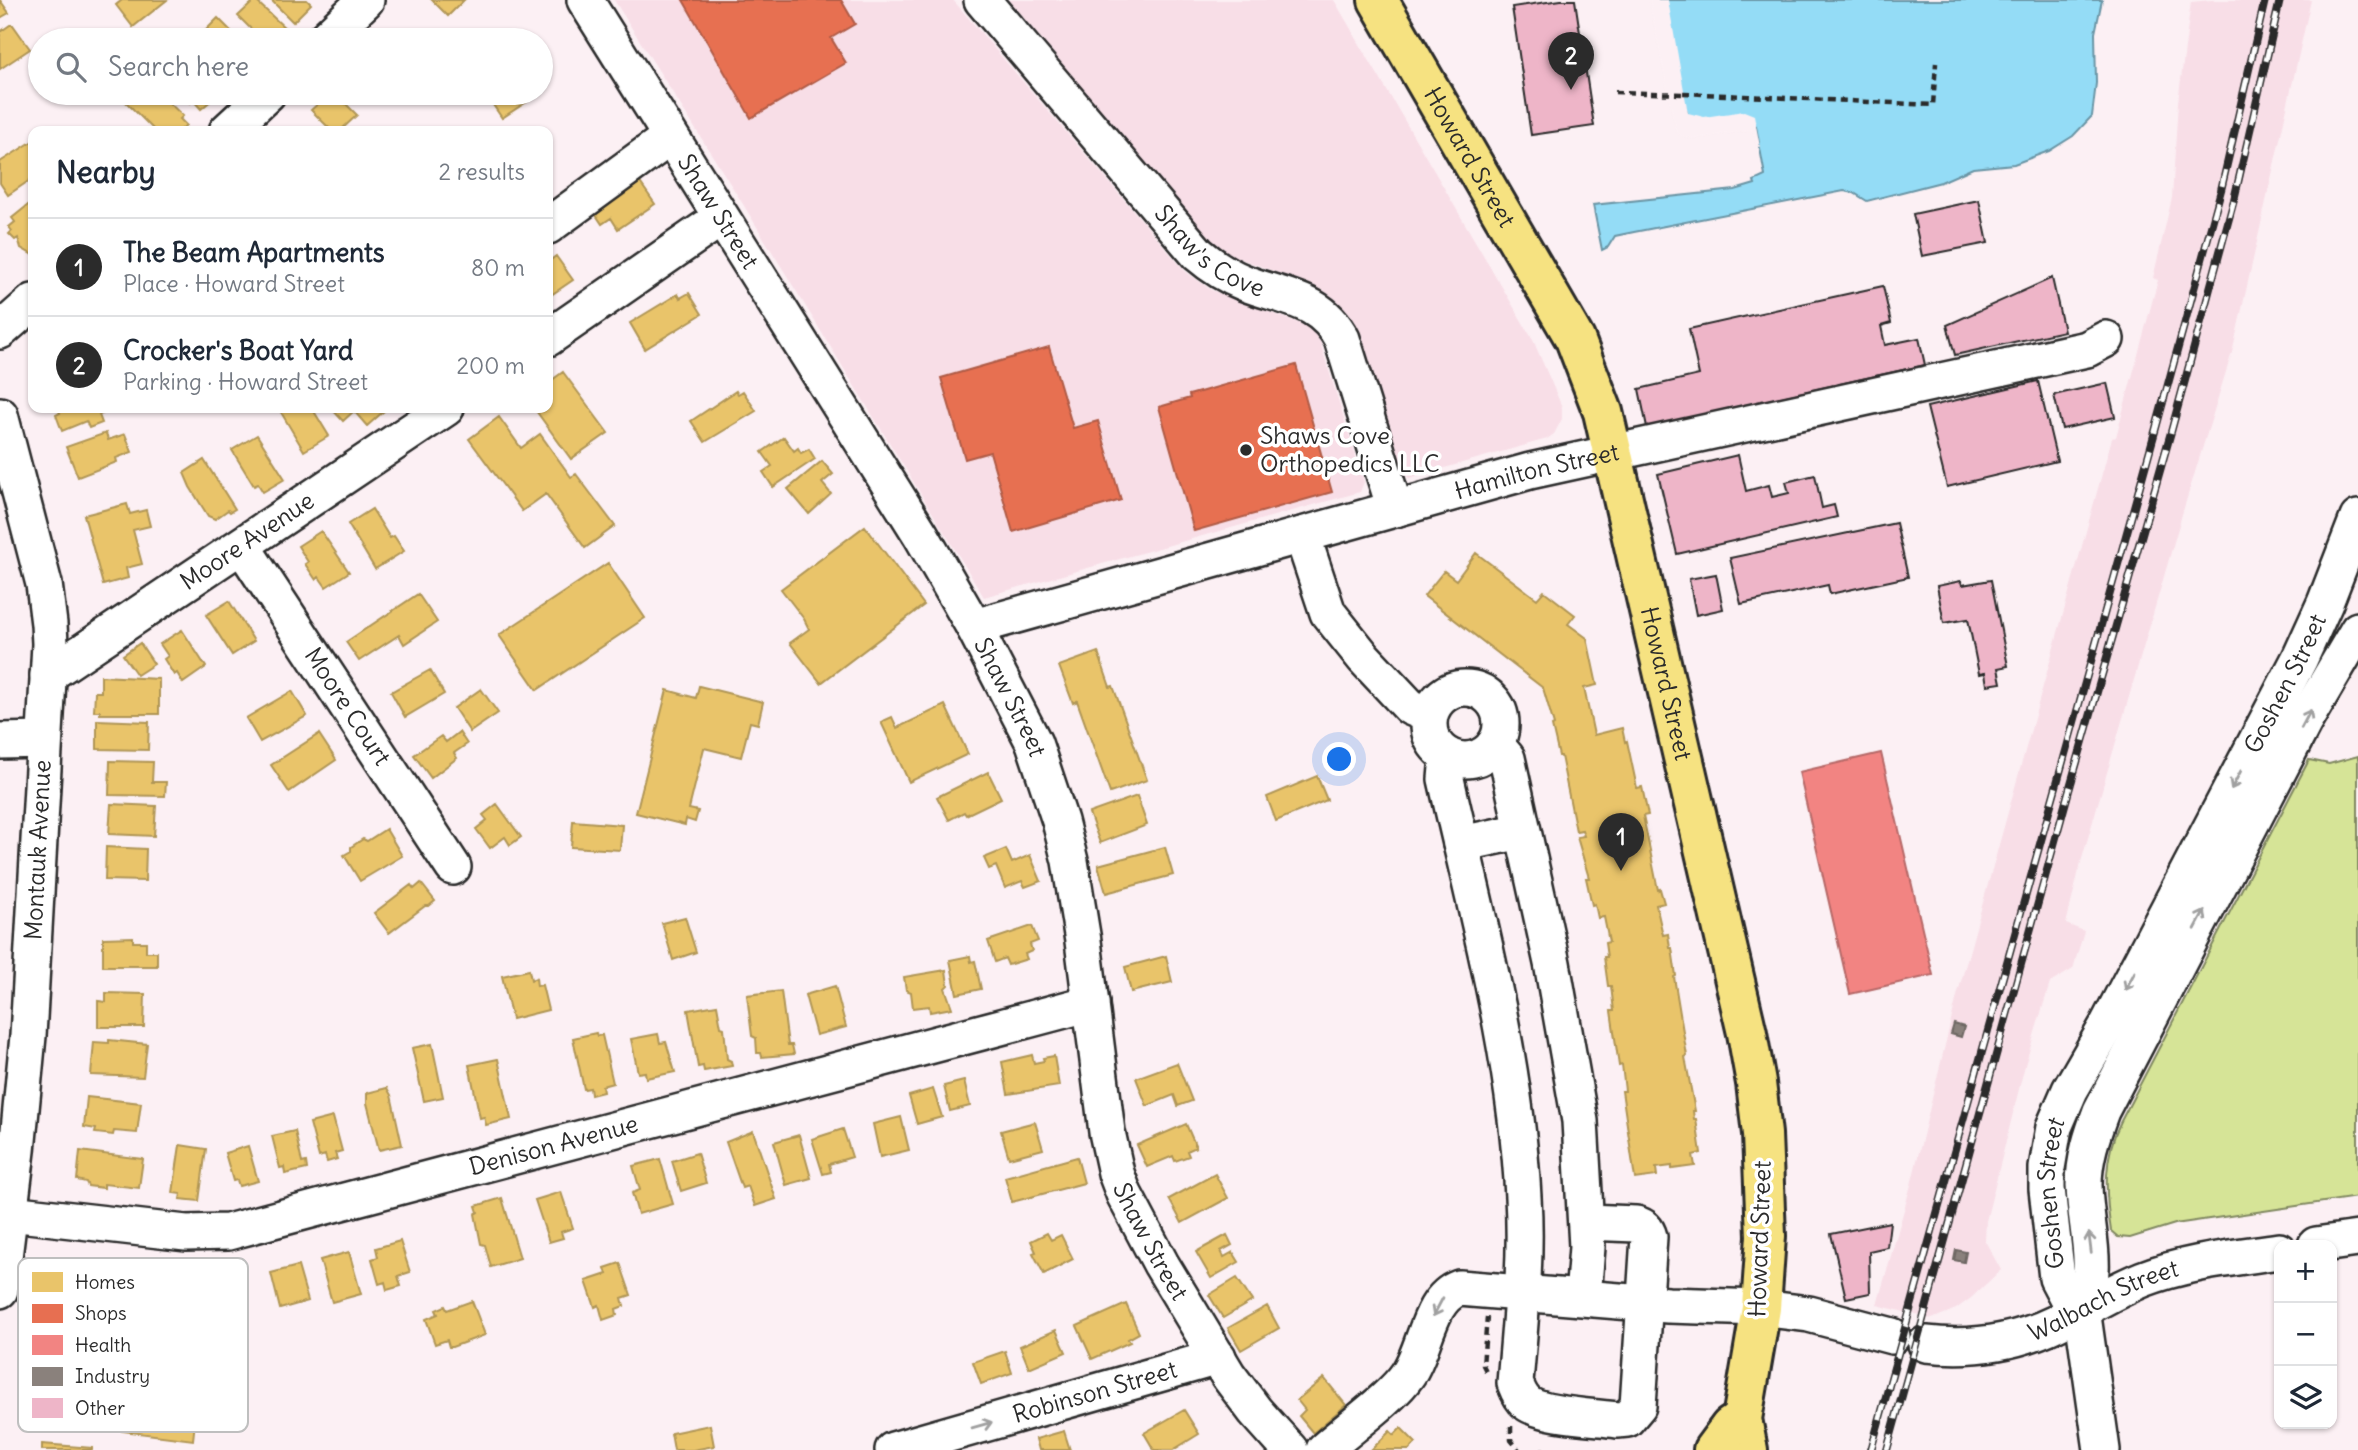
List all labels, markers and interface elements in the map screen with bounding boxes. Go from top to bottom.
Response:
search box [28,28,553,105]
pin: 2 [1548,32,1594,90]
icon: search [52,48,90,86]
text: Search here [108,50,249,83]
street label: Howard Street [1418,82,1523,232]
street label: Shaw Street [672,148,766,274]
text: Nearby [56,153,156,191]
text: 2 results [439,157,525,186]
street label: Shaw's Cove [1149,198,1268,303]
text: The Beam Apartments [123,236,385,269]
text: 1 [74,253,84,282]
text: 80 m [471,253,525,282]
text: Place · Howard Street [123,269,345,298]
text: Crocker's Boat Yard [123,334,353,367]
text: 2 [73,351,85,380]
text: 200 m [456,351,525,380]
text: Parking · Howard Street [123,367,368,396]
place label: Shaws Cove Orthopedics LLC [1260,420,1440,478]
street label: Hamilton Street [1451,436,1621,505]
marker: Shaws Cove Orthopedics LLC [1238,442,1254,458]
street label: Moore Avenue [174,485,319,596]
street label: Howard Street [1635,604,1699,763]
street label: Goshen Street [2237,609,2332,758]
street label: Shaw Street [968,632,1053,760]
street label: Moore Court [299,641,398,771]
one-way arrow [2300,709,2313,730]
your location [1322,742,1356,776]
street label: Montauk Avenue [17,759,57,941]
one-way arrow [2228,769,2242,790]
pin: 1 [1598,813,1644,871]
one-way arrow [2194,911,2208,931]
one-way arrow [2123,970,2137,991]
street label: Denison Avenue [465,1108,641,1181]
street label: Goshen Street [2031,1112,2071,1271]
street label: Howard Street [1741,1160,1777,1318]
street label: Shaw Street [1107,1178,1195,1305]
one-way arrow [2083,1232,2096,1255]
map controls [2274,1240,2337,1429]
button: + [2274,1240,2337,1303]
street label: Walbach Street [2024,1253,2181,1347]
legend [18,1258,248,1432]
text: Homes [75,1270,135,1294]
one-way arrow [1431,1296,1445,1316]
text: Shops [75,1301,127,1325]
button: − [2274,1303,2337,1366]
text: Health [75,1333,131,1357]
street label: Robinson Street [1009,1354,1180,1429]
text: Industry [75,1364,150,1388]
button: layers [2274,1366,2337,1429]
text: Other [75,1396,125,1420]
one-way arrow [971,1417,993,1430]

